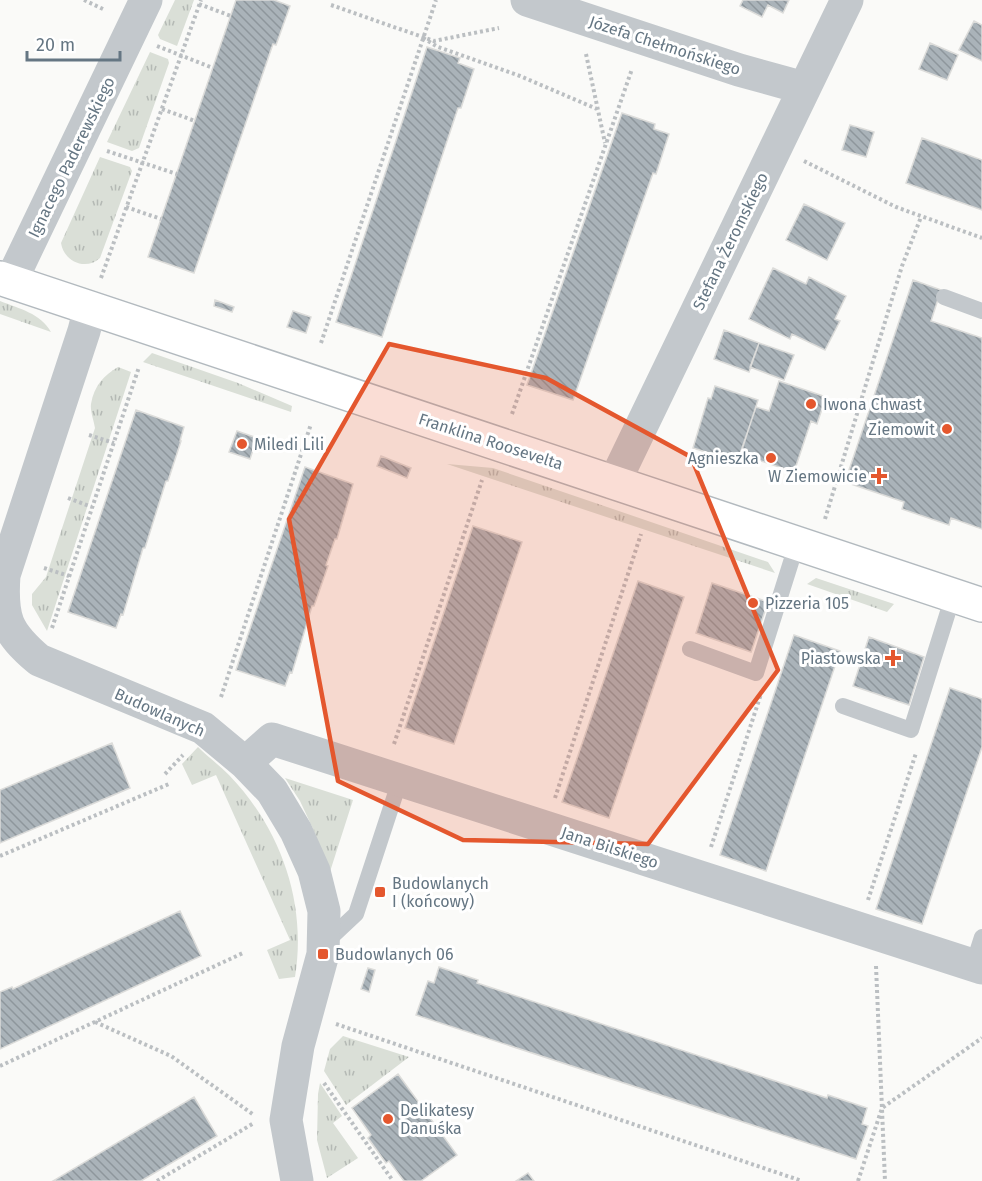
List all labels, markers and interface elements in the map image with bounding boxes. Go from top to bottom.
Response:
street label: Józefa Chełmońskiego [587,12,743,79]
scale bar [27,24,120,62]
text: 20 m [36,34,75,56]
street label: Ignacego Paderewskiego [24,74,119,241]
street label: Stefana Żeromskiego [688,169,772,313]
place label: Iwona Chwast [823,395,922,414]
marker: Iwona Chwast [804,397,818,411]
street label: Franklina Roosevelta [416,409,565,474]
place label: Ziemowit [869,420,935,439]
marker: Ziemowit [940,422,954,436]
place label: Miledi Lili [254,435,324,454]
marker: Miledi Lili [235,437,249,451]
place label: Agnieszka [688,449,759,468]
marker: Agnieszka [764,451,778,465]
place label: W Ziemowicie [768,467,867,486]
marker: W Ziemowicie [872,469,886,483]
place label: Pizzeria 105 [765,594,849,613]
marker: Pizzeria 105 [746,596,760,610]
place label: Piastowska [801,649,881,668]
marker: Piastowska [886,651,900,665]
street label: Budowlanych [112,684,208,741]
street label: Jana Bilskiego [559,823,661,872]
place label: Budowlanych I (końcowy) [392,874,489,911]
marker: Budowlanych I (końcowy) [373,885,387,899]
place label: Budowlanych 06 [335,945,454,964]
marker: Budowlanych 06 [316,947,330,961]
place label: Delikatesy Danuśka [400,1101,474,1138]
marker: Delikatesy Danuśka [381,1112,395,1126]

